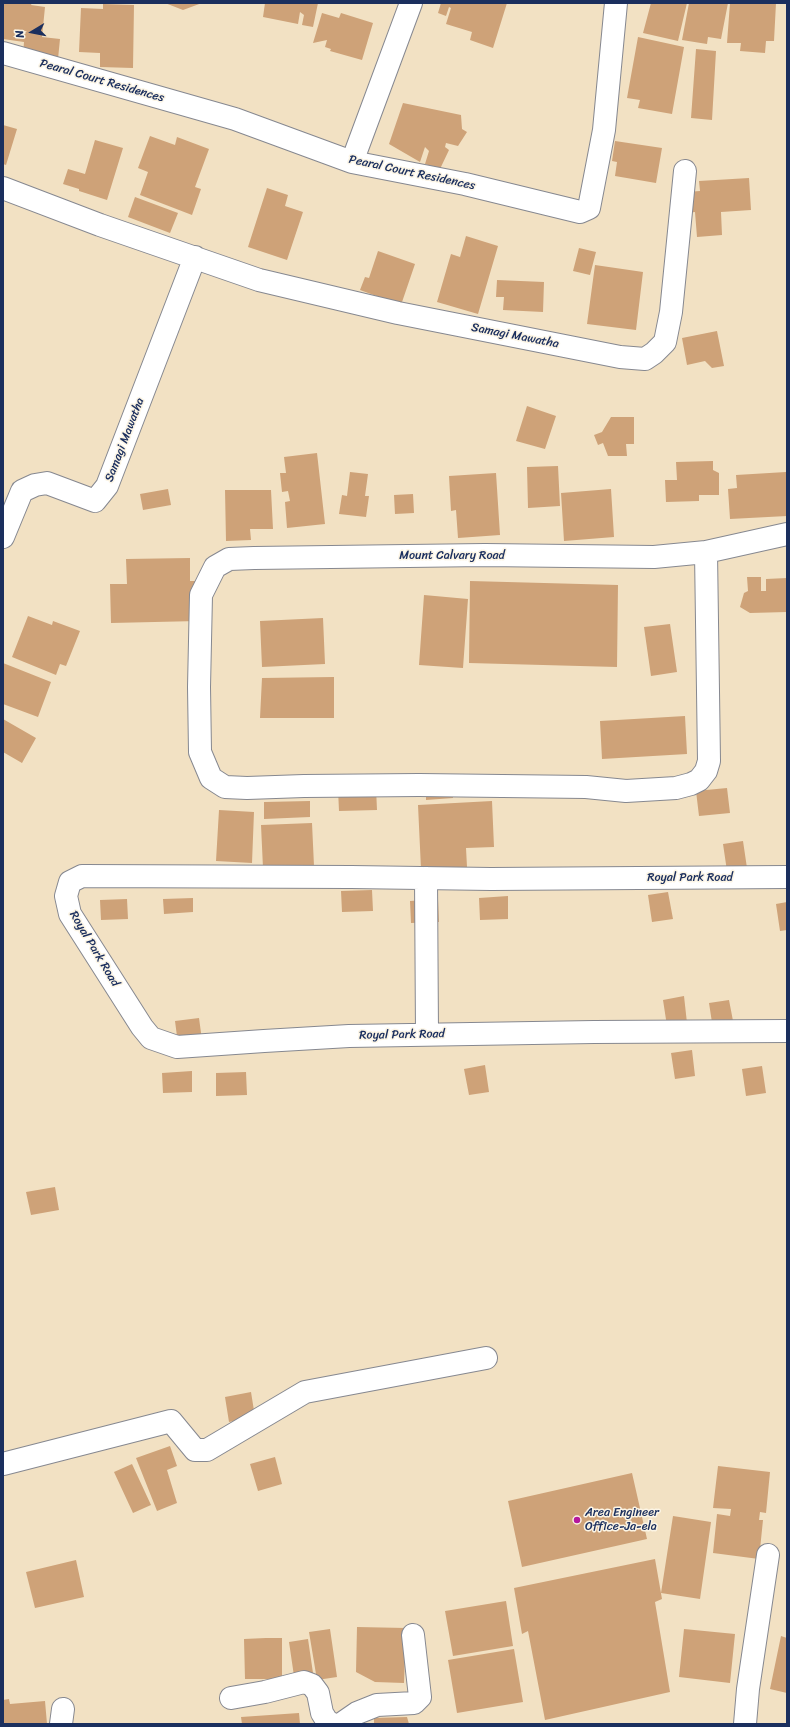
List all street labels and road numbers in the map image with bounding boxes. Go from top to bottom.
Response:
street label: Pearal Court Residences [38,56,166,106]
street label: Pearal Court Residences [347,153,477,193]
street label: Samagi Mawatha [470,320,560,352]
street label: Samagi Mawatha [102,396,148,484]
street label: Mount Calvary Road [399,549,505,563]
street label: Royal Park Road [647,871,733,885]
street label: Royal Park Road [66,909,122,989]
street label: Royal Park Road [359,1027,445,1043]

